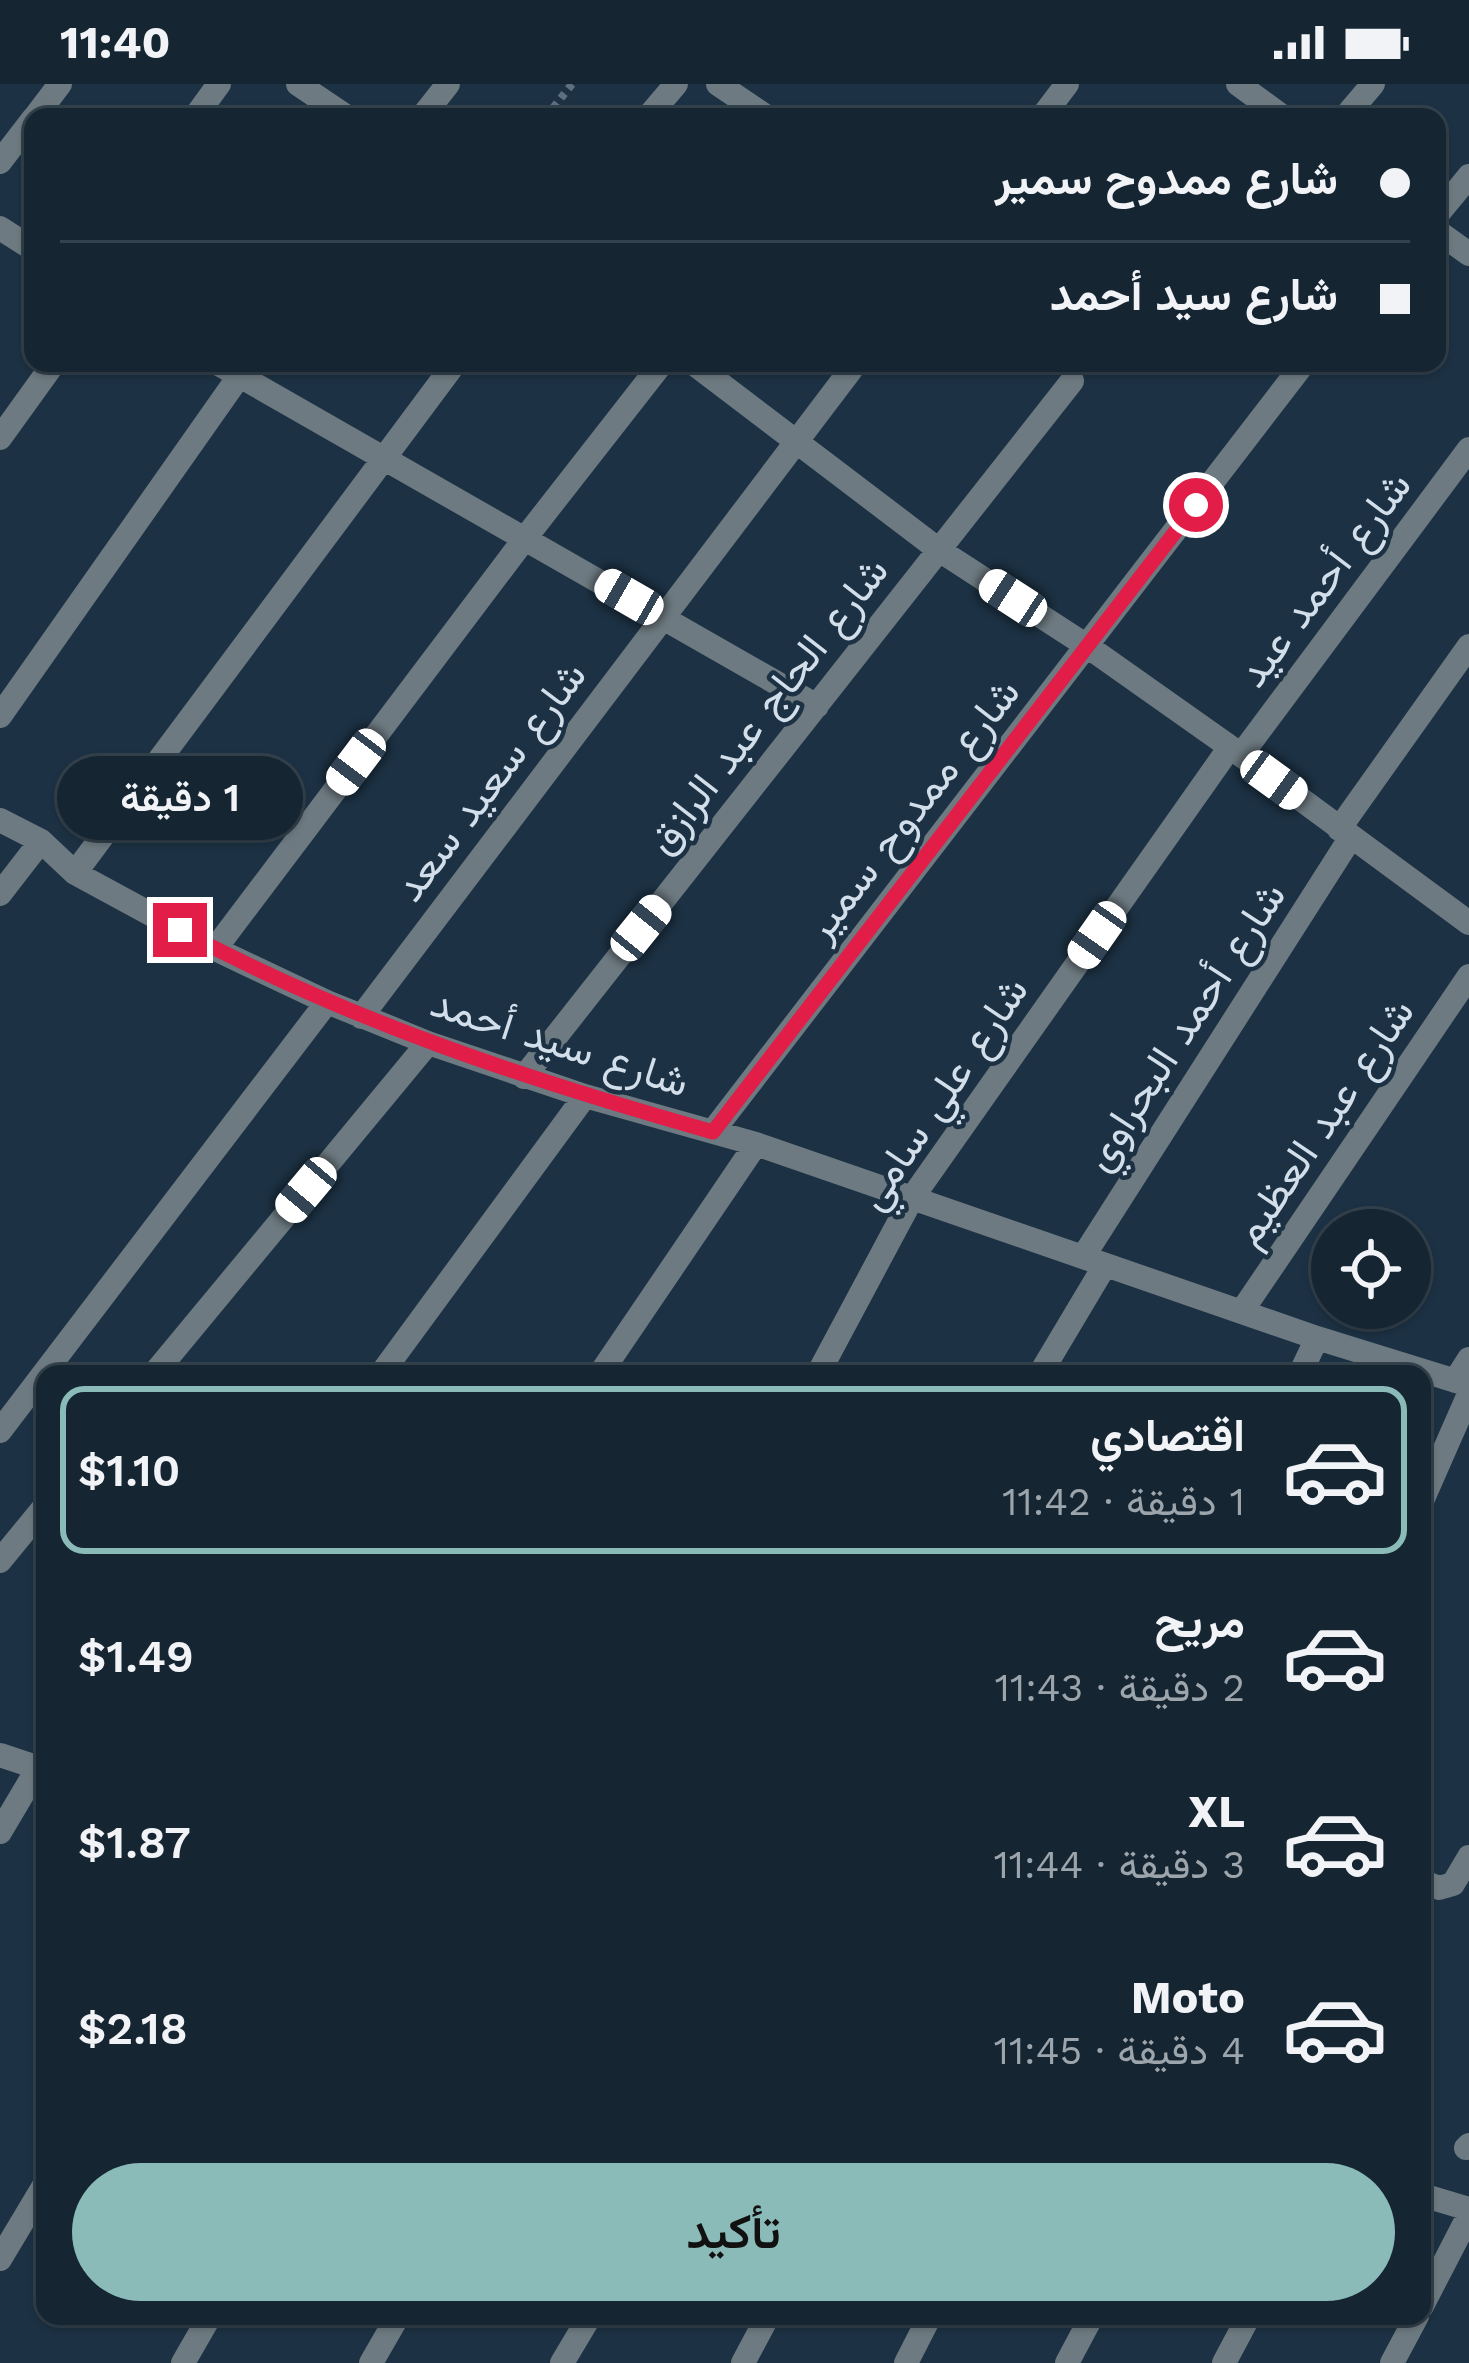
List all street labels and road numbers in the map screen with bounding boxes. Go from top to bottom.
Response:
street label: شارع أحمد عيد [1227,462,1424,699]
street label: شارع الحاج عبد الرازق [636,547,901,866]
street label: شارع سعيد سعد [384,652,599,913]
street label: شارع ممدوح سمير [794,668,1033,953]
street label: شارع أحمد البحراوي [1073,873,1304,1185]
street label: شارع علي سامي [846,967,1046,1224]
street label: شارع سيد أحمد [424,977,695,1111]
street label: شارع عبد العظيم [1222,989,1427,1257]

